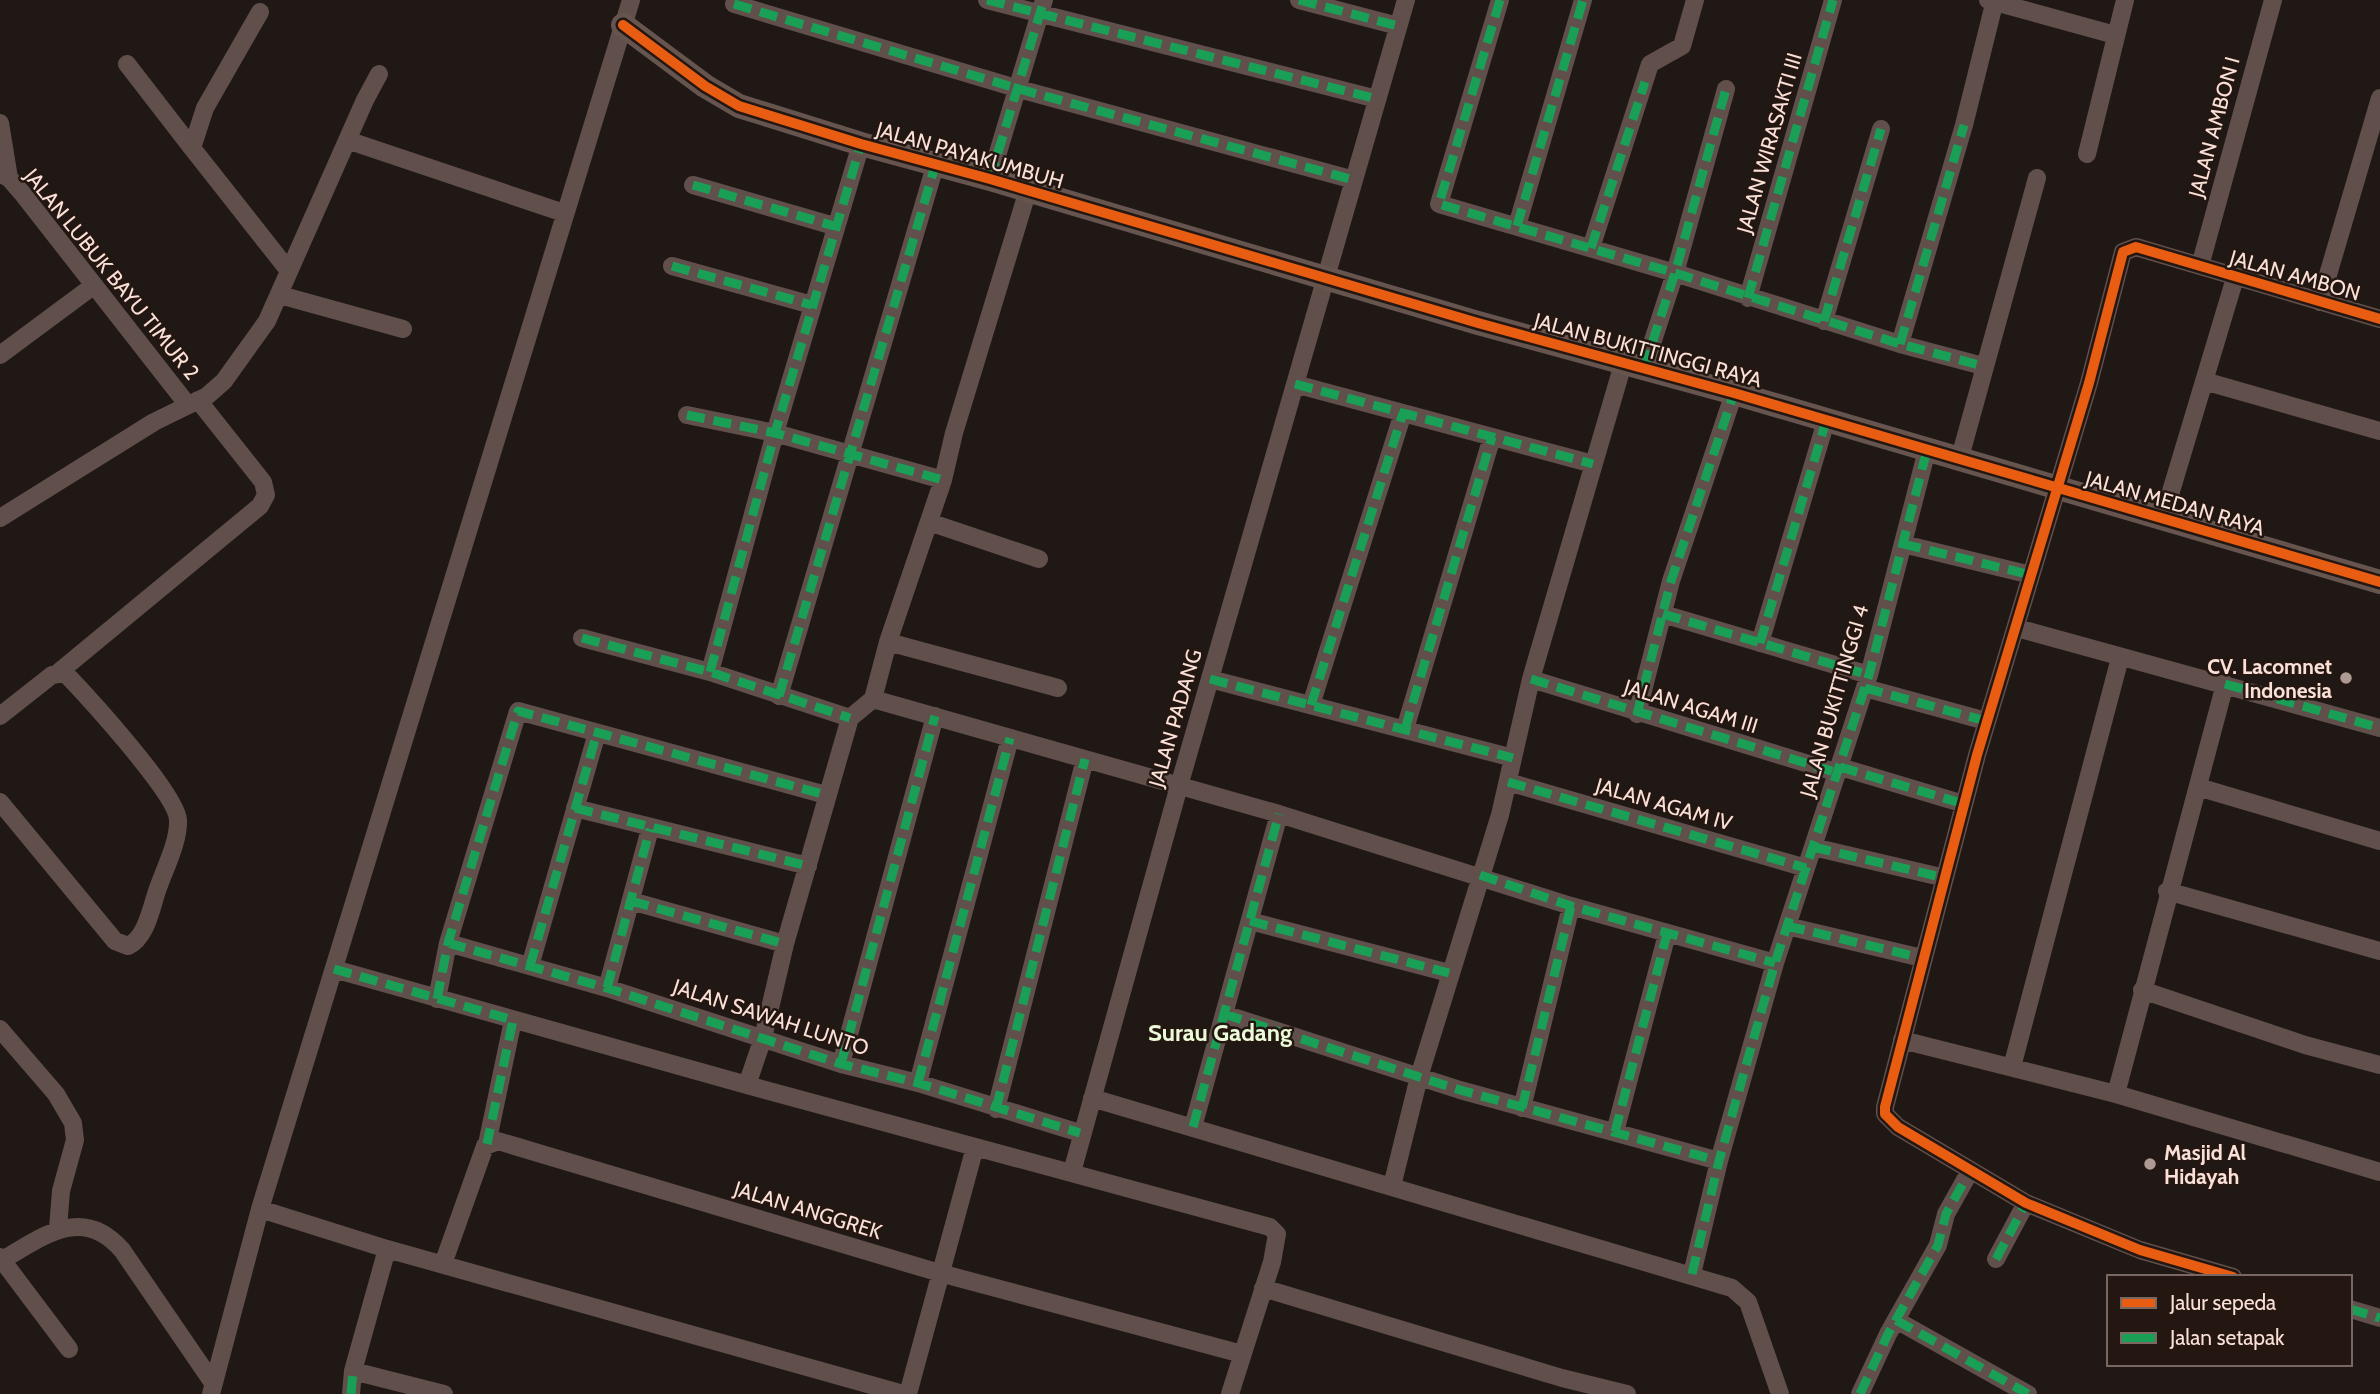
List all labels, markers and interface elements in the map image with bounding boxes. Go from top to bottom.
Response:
street label: JALAN WIRASAKTI III [1731,50,1807,237]
street label: JALAN AMBON I [2183,54,2245,201]
street label: JALAN PAYAKUMBUH [872,116,1067,194]
street label: JALAN LUBUK BAYU TIMUR 2 [19,163,205,384]
street label: JALAN AMBON [2226,244,2363,306]
street label: JALAN BUKITTINGGI RAYA [1530,307,1765,392]
street label: JALAN MEDAN RAYA [2082,465,2267,541]
street label: JALAN BUKITTINGGI 4 [1794,602,1873,801]
street label: JALAN PADANG [1143,646,1207,791]
place label: CV. Lacomnet Indonesia [2207,654,2333,703]
marker: CV. Lacomnet Indonesia [2338,670,2354,686]
street label: JALAN AGAM III [1620,673,1761,738]
street label: JALAN AGAM IV [1592,772,1735,835]
street label: JALAN SAWAH LUNTO [669,973,872,1060]
district label: Surau Gadang [1148,1018,1292,1047]
place label: Masjid Al Hidayah [2164,1140,2246,1189]
marker: Masjid Al Hidayah [2142,1156,2158,1172]
street label: JALAN ANGGREK [730,1175,885,1244]
legend [2107,1275,2352,1366]
text: Jalur sepeda [2169,1290,2276,1315]
text: Jalan setapak [2169,1325,2285,1350]

